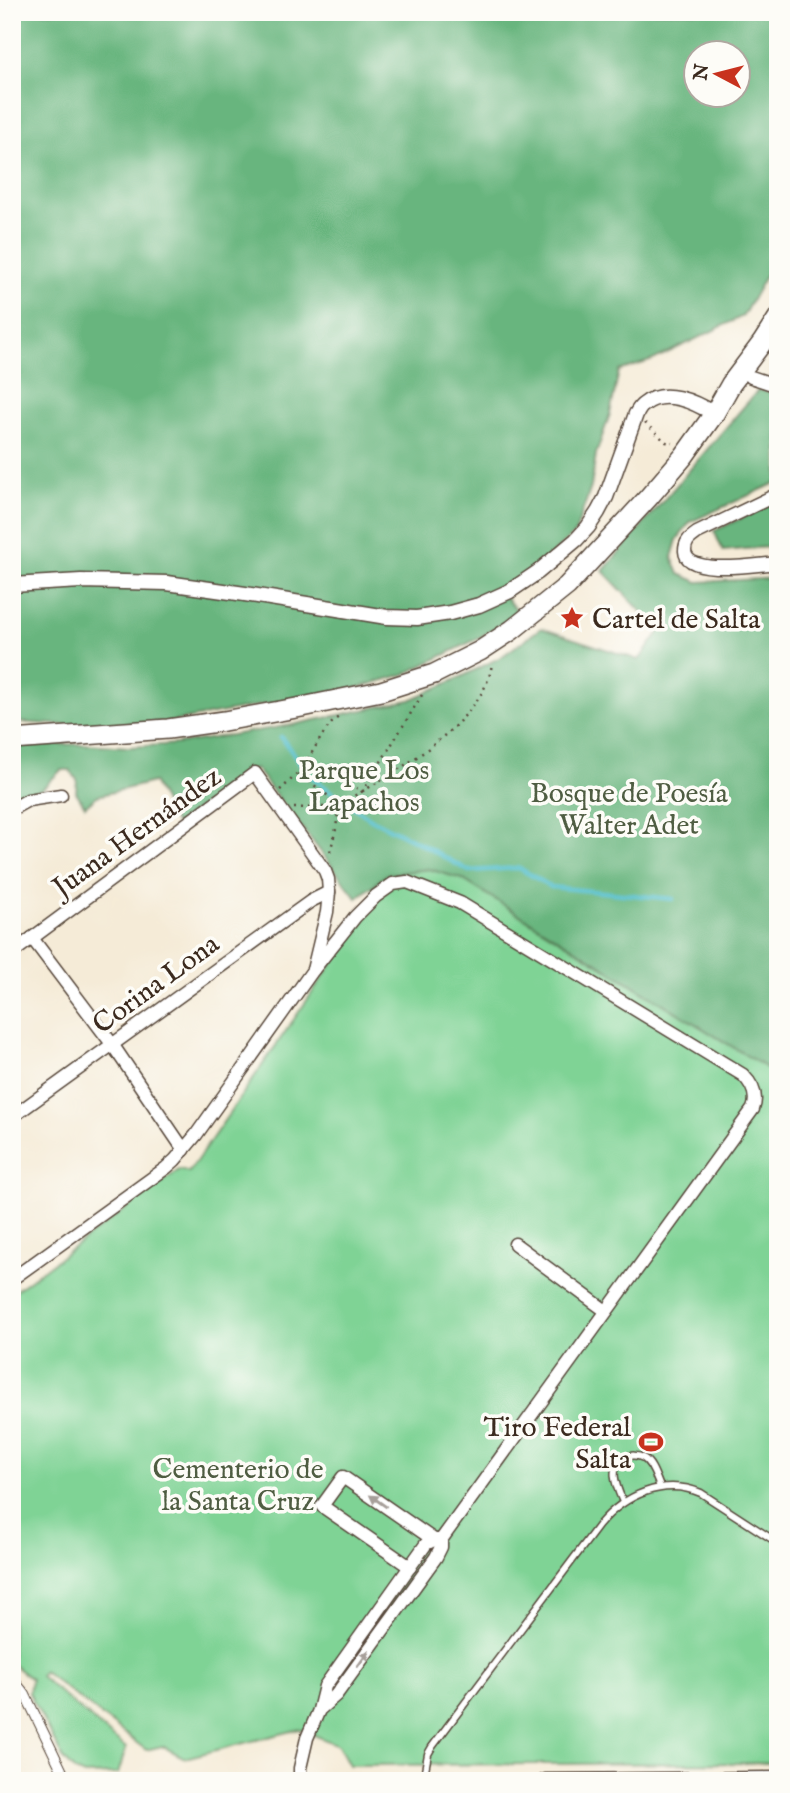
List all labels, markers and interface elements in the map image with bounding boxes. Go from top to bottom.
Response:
north arrow [682,38,752,108]
text: N [689,62,715,83]
place label: Cartel de Salta [592,603,761,638]
place icon: Cartel de Salta [558,604,586,632]
park label: Parque Los Lapachos [299,754,429,821]
street label: Juana Hernández [44,760,229,908]
park label: Bosque de Poesía Walter Adet [530,777,729,844]
street label: Corina Lona [86,927,227,1043]
place label: Tiro Federal Salta [483,1411,632,1478]
sports icon: Tiro Federal Salta [637,1428,665,1456]
park label: Cementerio de la Santa Cruz [152,1453,324,1520]
one-way arrow [369,1494,387,1508]
one-way arrow [355,1650,369,1668]

